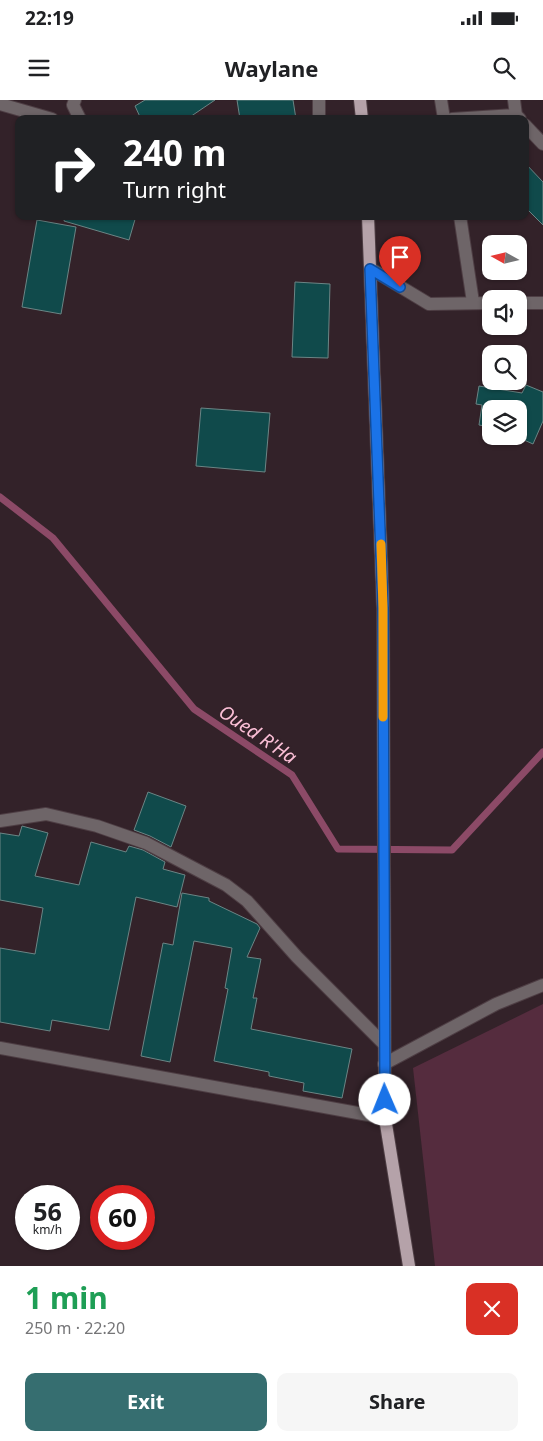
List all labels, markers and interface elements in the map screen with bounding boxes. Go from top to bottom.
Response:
text: 22:19 [25,5,74,31]
text: Waylane [225,53,318,83]
icon: menu [25,54,53,82]
icon: search [490,54,518,82]
text: 240 m [123,129,226,176]
icon: right [40,135,105,200]
text: Turn right [123,174,226,204]
north arrow [482,235,528,280]
map controls [482,235,527,445]
pin [379,236,421,287]
icon: arrive [386,243,414,271]
button: sound [482,290,527,335]
button: search [482,345,527,390]
button: layers [482,400,527,445]
water label: Oued R'Ha [214,698,302,770]
position arrow [358,1073,410,1125]
speed limit sign: 60 [90,1185,155,1250]
text: 56 [33,1194,62,1228]
text: km/h [33,1221,62,1238]
text: 1 min [25,1277,108,1318]
button: close [466,1283,518,1335]
text: 250 m · 22:20 [25,1317,125,1339]
button: Exit [25,1373,267,1431]
button: Share [277,1373,518,1431]

